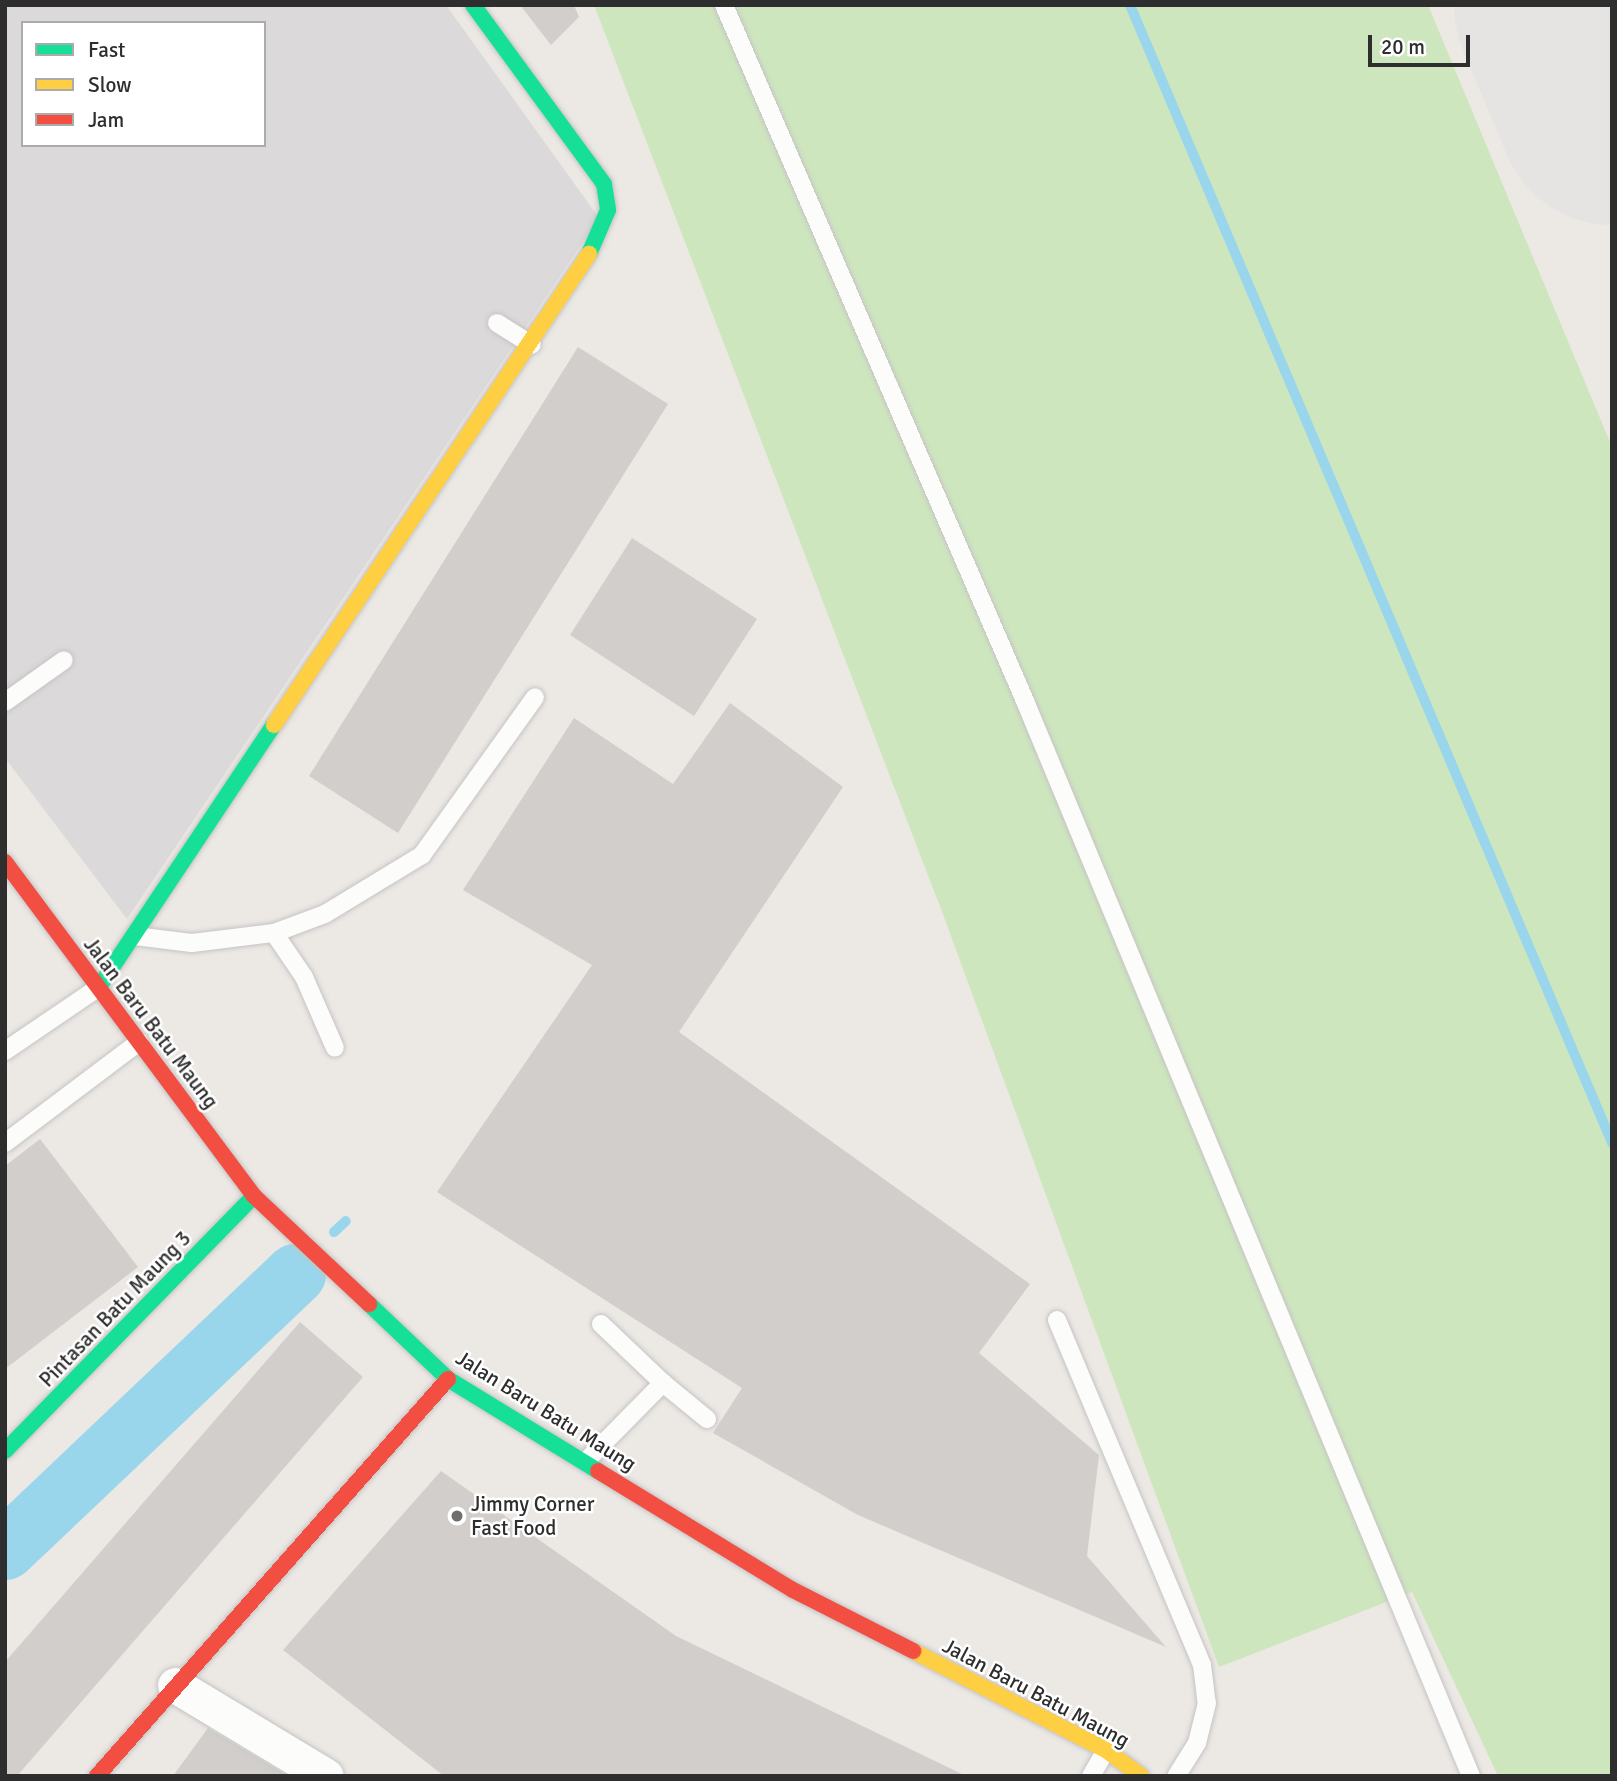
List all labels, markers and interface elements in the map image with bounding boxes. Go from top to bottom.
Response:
legend [21,21,266,147]
scale bar [1372,21,1474,65]
text: 20 m [1381,34,1425,60]
text: Fast [88,37,125,63]
text: Slow [88,72,132,98]
text: Jam [88,107,124,133]
street label: Jalan Baru Batu Maung [78,932,224,1114]
street label: Pintasan Batu Maung 3 [34,1226,196,1392]
street label: Jalan Baru Batu Maung [451,1345,641,1477]
place label: Jimmy Corner Fast Food [471,1491,595,1541]
marker: Jimmy Corner Fast Food [449,1508,465,1524]
street label: Jalan Baru Batu Maung [938,1633,1134,1753]

